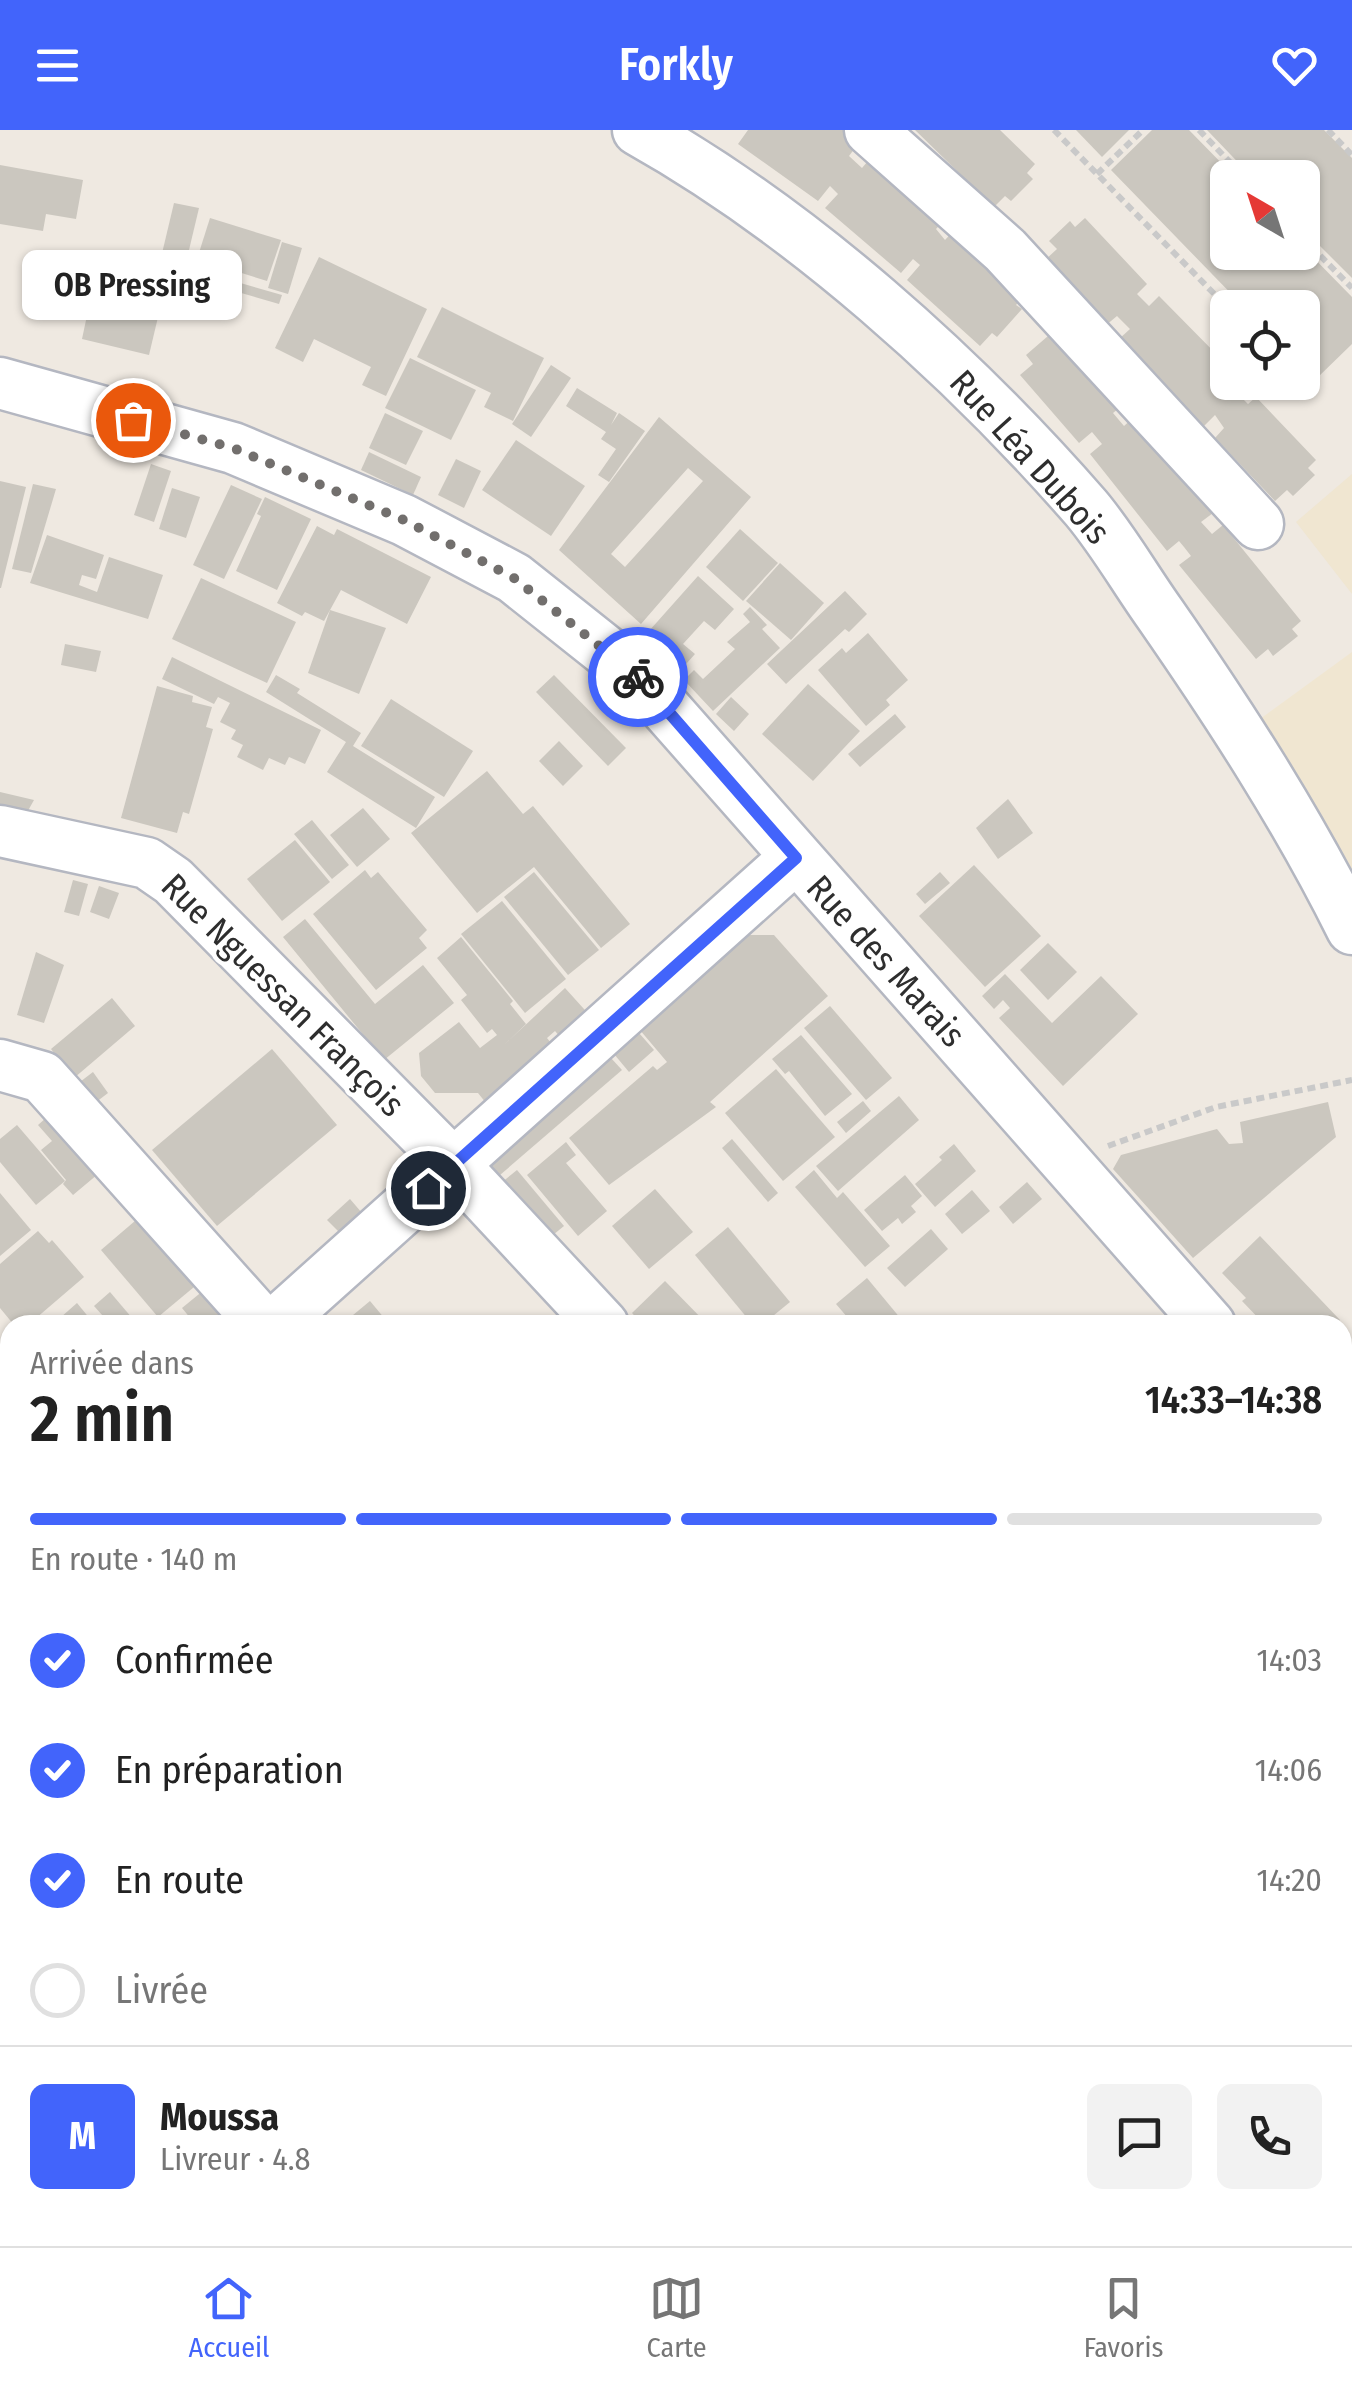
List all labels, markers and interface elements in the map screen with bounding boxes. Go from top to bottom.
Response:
icon: menu [30,38,85,93]
text: Forkly [619,38,733,92]
icon: heart [1267,38,1322,93]
north arrow [1210,160,1320,270]
map controls [1210,160,1320,400]
callout: OB Pressing [23,250,243,320]
text: OB Pressing [54,266,210,304]
button: locate [1210,290,1320,400]
street label: Rue Léa Dubois [941,361,1119,553]
pin [91,378,176,463]
icon: bag [106,393,161,448]
courier [588,627,688,727]
icon: bike [611,650,666,705]
street label: Rue Nguessan François [153,865,413,1125]
street label: Rue des Marais [798,867,974,1055]
pin [386,1146,471,1231]
icon: home [401,1161,456,1216]
text: Arrivée dans [30,1344,194,1382]
text: 14:33–14:38 [1145,1377,1322,1423]
text: 2 min [30,1380,174,1458]
text: En route · 140 m [30,1540,237,1578]
icon: check [30,1633,85,1688]
text: Confirmée [115,1637,273,1683]
text: 14:03 [1256,1641,1322,1679]
icon: check [30,1743,85,1798]
text: En préparation [115,1747,344,1793]
text: 14:06 [1255,1751,1322,1789]
icon: check [30,1853,85,1908]
text: En route [115,1857,244,1903]
text: 14:20 [1256,1861,1322,1899]
text: Livrée [115,1967,208,2013]
button: chat [1087,2084,1192,2189]
button: phone [1217,2084,1322,2189]
text: Moussa [160,2094,279,2140]
text: M [69,2113,96,2159]
text: Livreur · 4.8 [160,2140,311,2178]
tab: Accueil [189,2271,269,2364]
tab: Carte [647,2271,707,2364]
tab: Favoris [1084,2271,1163,2364]

